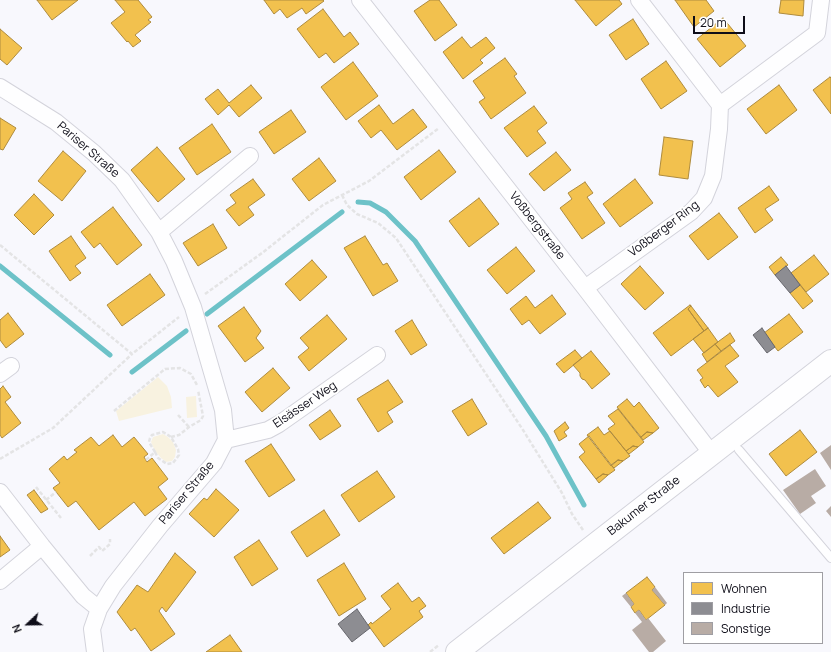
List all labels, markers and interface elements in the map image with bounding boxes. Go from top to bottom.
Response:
scale bar [695,8,747,34]
text: 20 m [700,14,727,31]
street label: Pariser Straße [54,119,122,181]
street label: Voßbergstraße [506,189,568,263]
street label: Voßberger Ring [626,198,702,260]
street label: Elsässer Weg [270,378,340,432]
street label: Pariser Straße [156,459,218,527]
street label: Bakumer Straße [605,473,683,539]
legend [683,572,823,644]
text: Wohnen [721,580,767,597]
text: Industrie [721,600,770,617]
north arrow [8,604,48,644]
text: Sonstige [721,620,771,637]
text: N [8,622,25,635]

